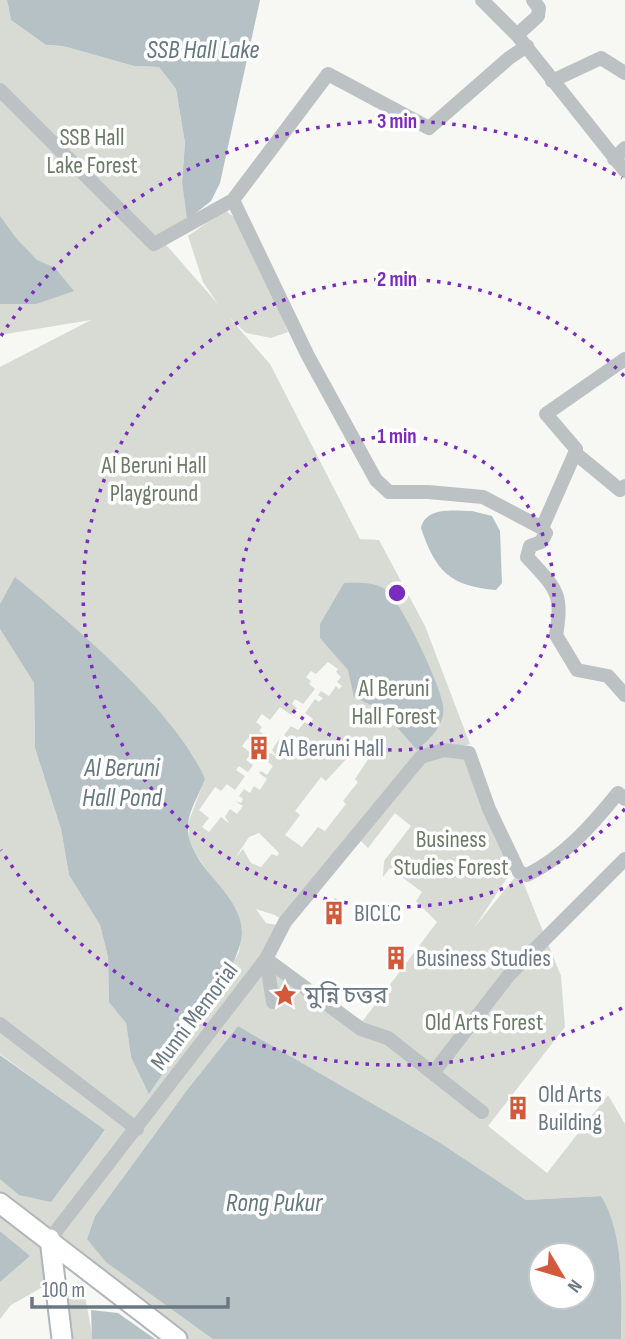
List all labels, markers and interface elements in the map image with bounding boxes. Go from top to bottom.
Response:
water label: SSB Hall Lake [147,35,259,66]
text: 3 min [377,109,417,134]
park label: SSB Hall Lake Forest [46,123,138,180]
text: 2 min [377,267,417,292]
text: 1 min [377,424,417,449]
park label: Al Beruni Hall Playground [100,451,207,508]
centre of rings [385,581,409,605]
park label: Al Beruni Hall Forest [352,674,436,731]
building icon: Al Beruni Hall [245,734,273,762]
place label: Al Beruni Hall [278,734,384,763]
water label: Al Beruni Hall Pond [82,753,163,814]
park label: Business Studies Forest [394,825,508,882]
building icon: BICLC [320,899,348,927]
place label: BICLC [354,899,401,928]
building icon: Business Studies [382,944,410,972]
place label: Business Studies [416,944,551,973]
street label: Munni Memorial [144,957,244,1076]
place icon: মুন্নি চত্তর [271,981,299,1009]
place label: মুন্নি চত্তর [304,981,388,1010]
park label: Old Arts Forest [425,1008,543,1037]
place label: Old Arts Building [538,1080,602,1137]
building icon: Old Arts Building [504,1094,532,1122]
water label: Rong Pukur [226,1188,324,1219]
north arrow [527,1241,597,1311]
scale bar [32,1266,228,1310]
text: N [562,1274,586,1297]
text: 100 m [42,1278,85,1303]

